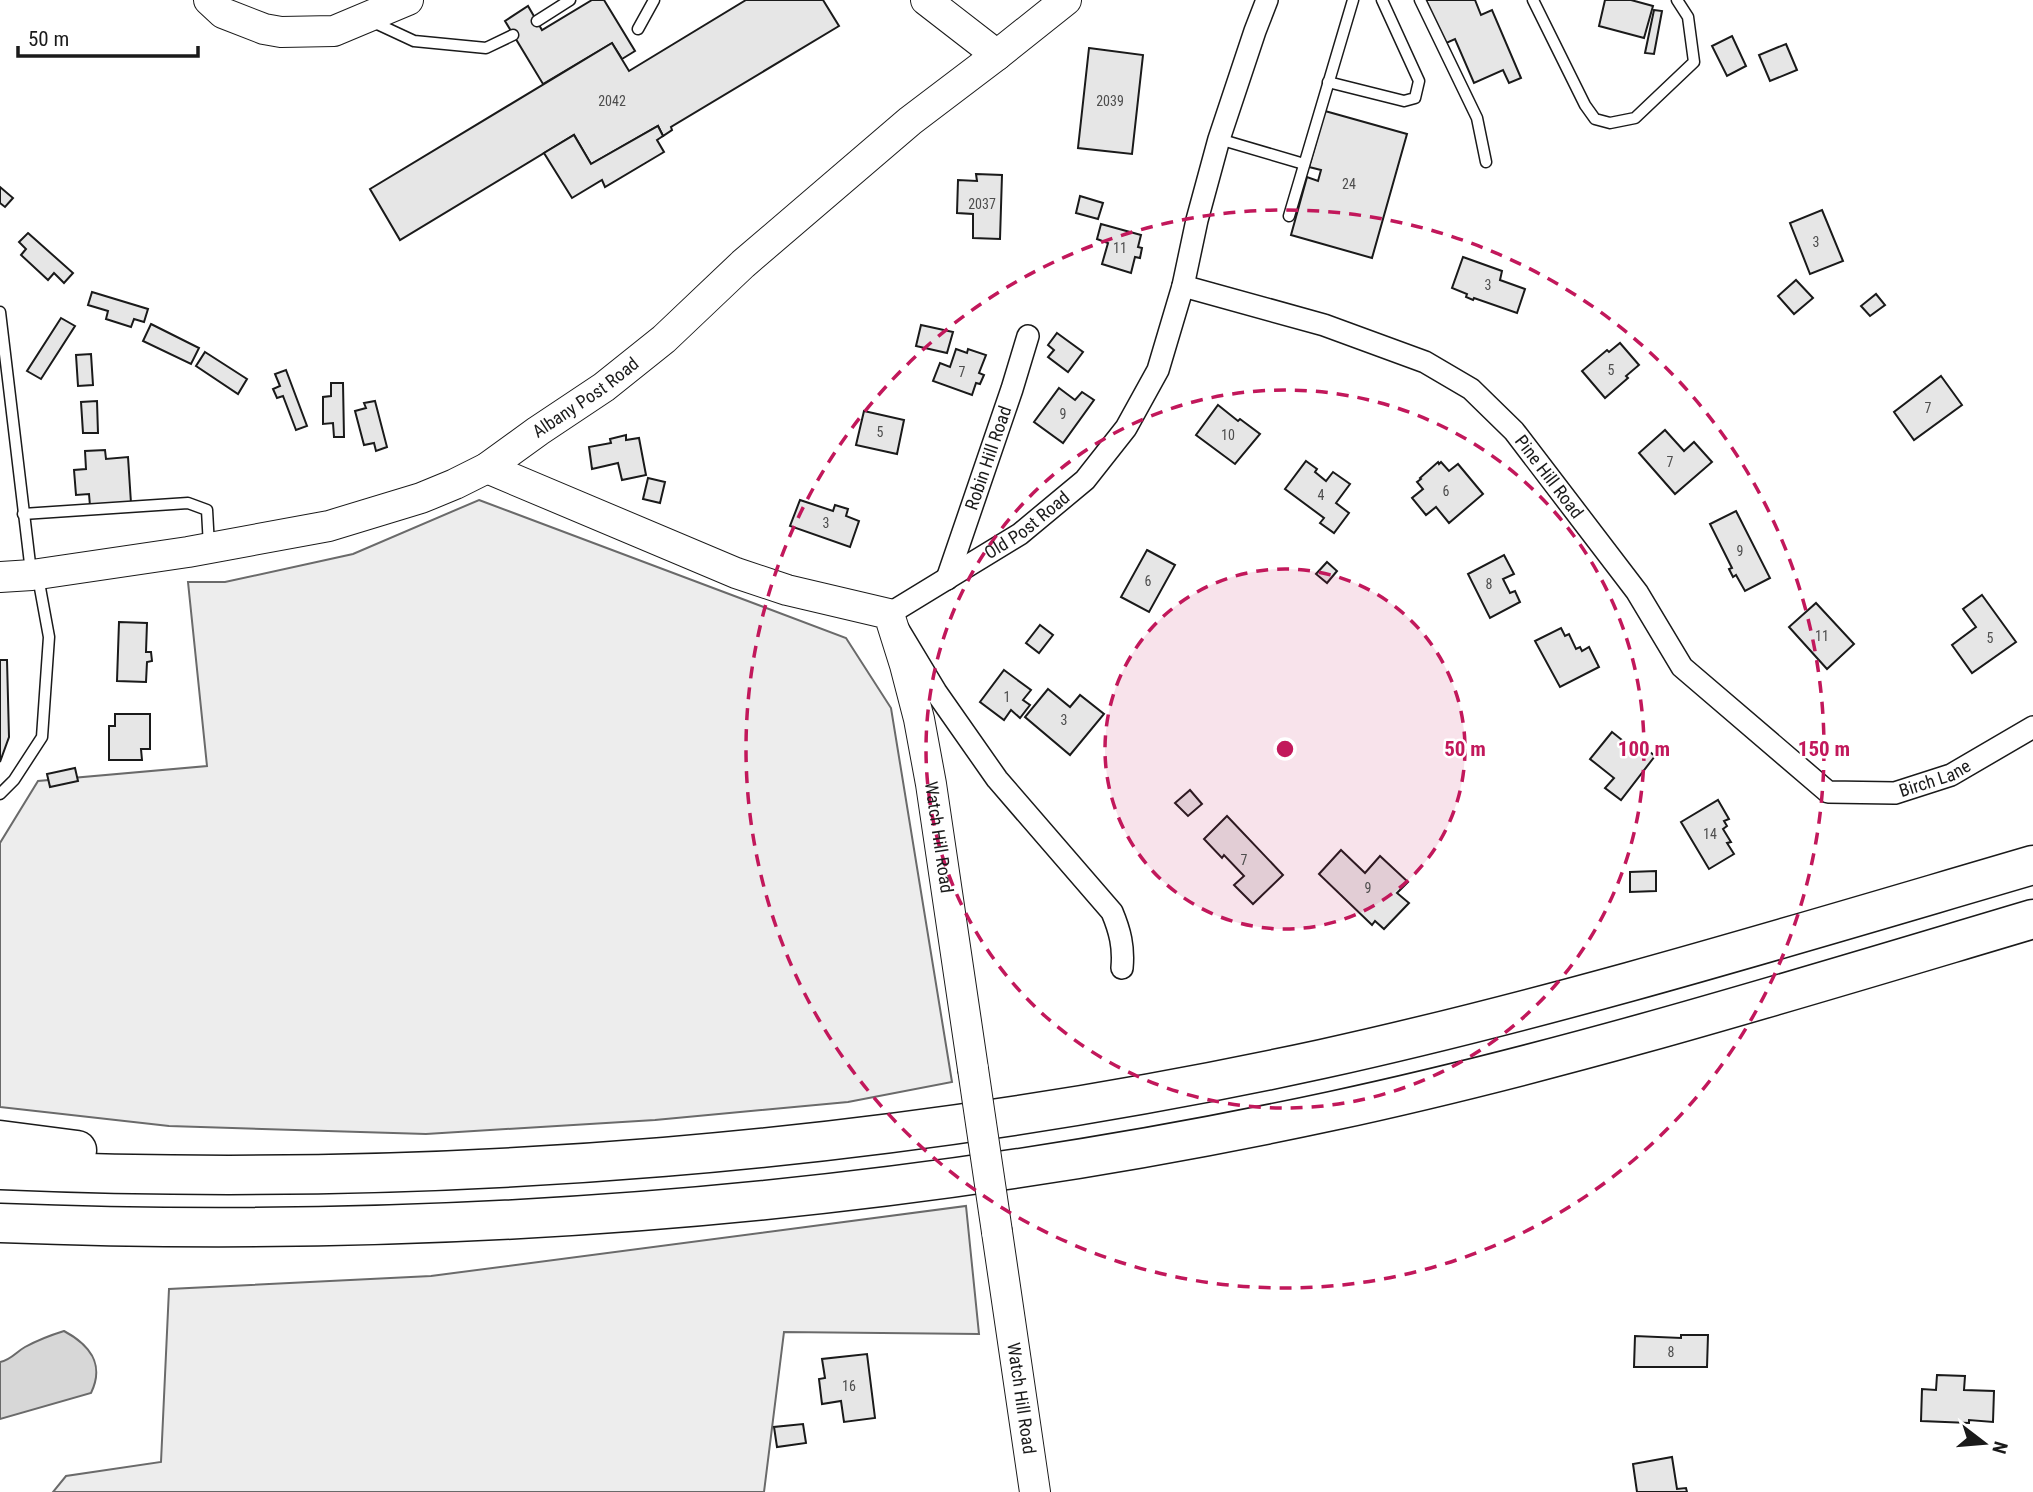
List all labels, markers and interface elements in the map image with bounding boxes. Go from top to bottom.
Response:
scale bar [18,14,198,58]
text: 50 m [28,27,69,51]
house number: 2042 [598,93,626,109]
house number: 2039 [1096,93,1124,109]
house number: 24 [1342,176,1356,192]
house number: 2037 [968,196,996,212]
house number: 3 [1813,234,1819,250]
house number: 11 [1113,240,1127,256]
house number: 3 [1485,277,1491,293]
street label: Albany Post Road [528,353,643,442]
house number: 5 [1608,362,1615,378]
house number: 7 [959,364,966,380]
house number: 7 [1925,400,1932,416]
street label: Robin Hill Road [960,403,1015,512]
house number: 9 [1060,406,1066,422]
house number: 5 [877,424,884,440]
house number: 10 [1221,427,1235,443]
street label: Pine Hill Road [1511,431,1588,522]
house number: 7 [1667,454,1674,470]
house number: 6 [1443,483,1450,499]
street label: Old Post Road [980,486,1074,563]
house number: 4 [1318,487,1325,503]
house number: 3 [823,515,829,531]
house number: 9 [1737,543,1743,559]
house number: 6 [1145,573,1152,589]
house number: 8 [1486,576,1493,592]
house number: 11 [1815,628,1829,644]
house number: 5 [1987,630,1994,646]
house number: 1 [1004,689,1010,705]
house number: 3 [1061,712,1067,728]
centre of rings [1273,737,1297,761]
text: 50 m [1444,737,1486,761]
text: 100 m [1618,737,1670,761]
text: 150 m [1798,737,1850,761]
street label: Birch Lane [1896,755,1974,801]
street label: Watch Hill Road [921,780,958,894]
house number: 14 [1703,826,1717,842]
house number: 7 [1241,852,1248,868]
house number: 9 [1365,880,1371,896]
street label: Watch Hill Road [1003,1341,1040,1455]
house number: 8 [1668,1344,1675,1360]
house number: 16 [842,1378,856,1394]
north arrow [1949,1408,2019,1478]
text: N [1987,1439,2013,1456]

